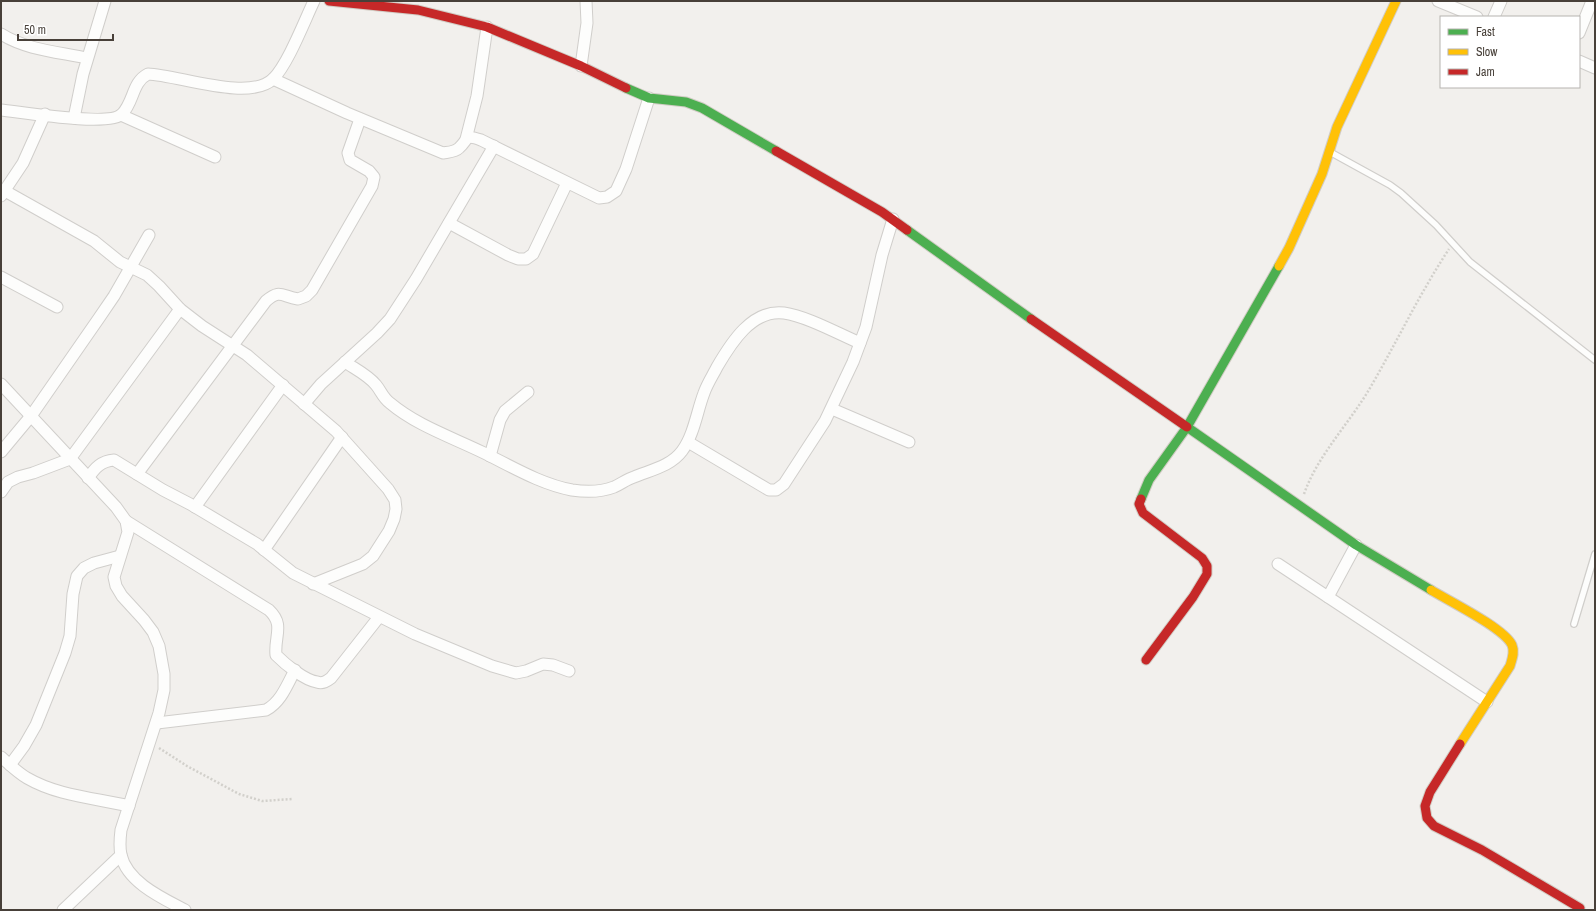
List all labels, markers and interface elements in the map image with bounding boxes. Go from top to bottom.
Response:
scale bar [18,16,113,42]
legend [1440,16,1580,88]
text: 50 m [24,22,46,38]
text: Fast [1476,24,1495,40]
text: Slow [1476,44,1498,60]
text: Jam [1476,64,1495,80]

